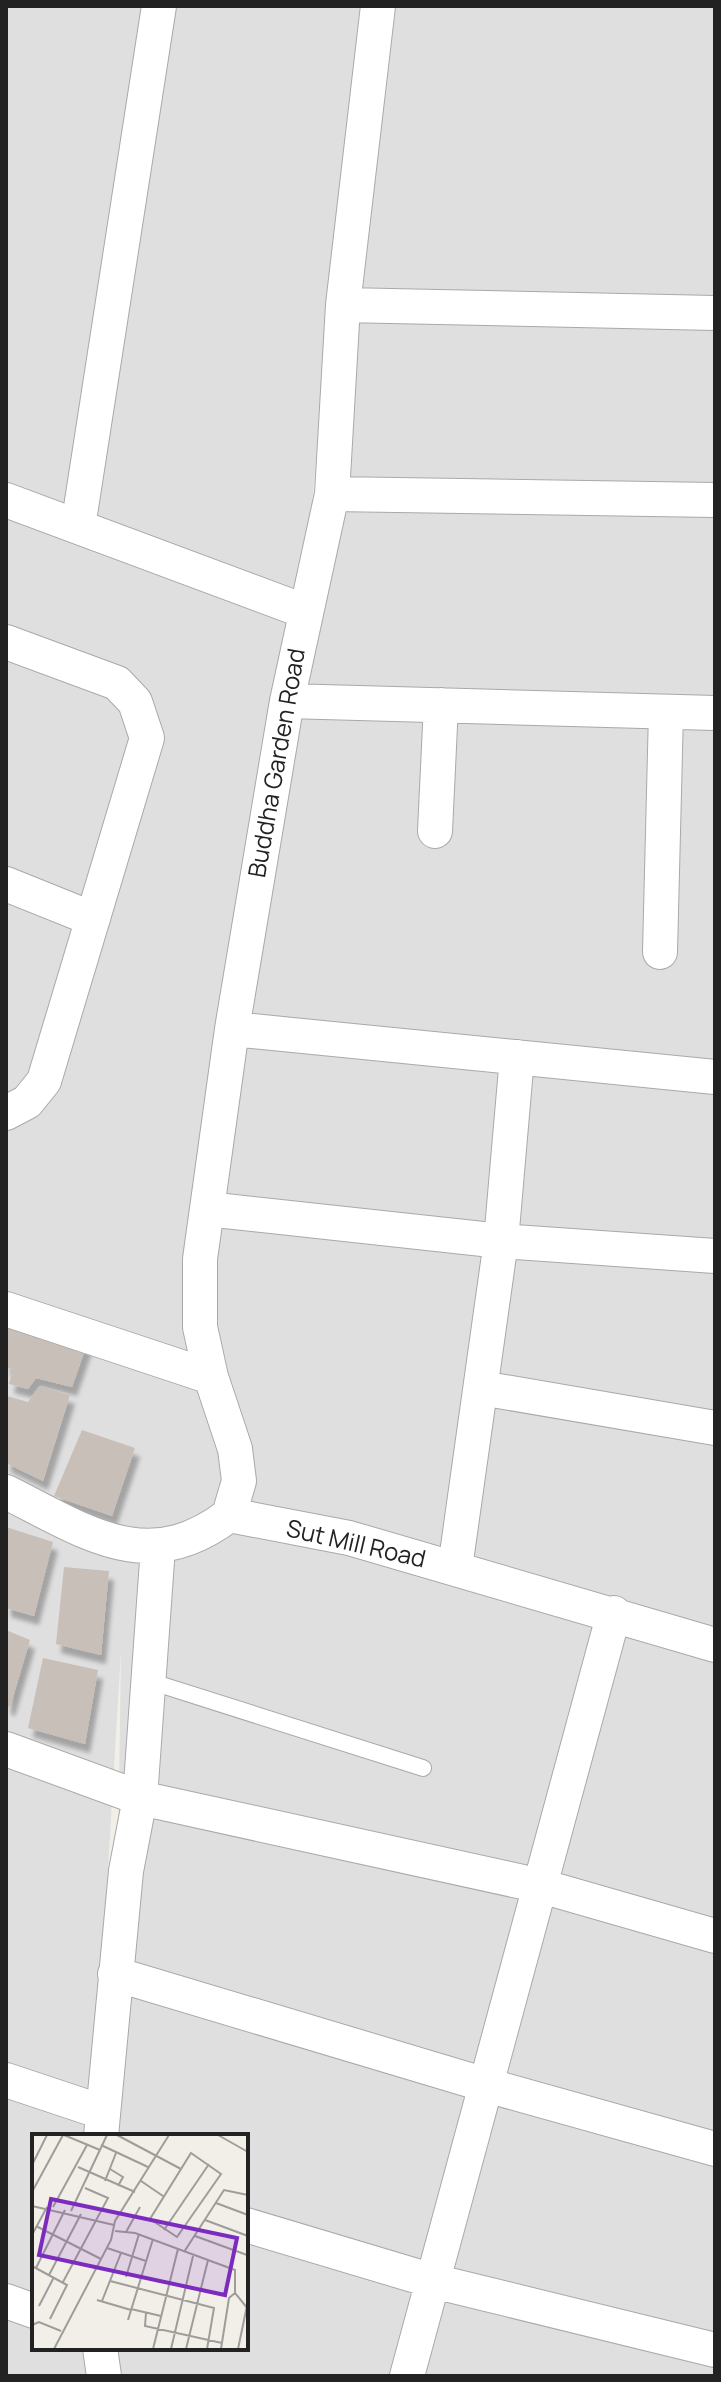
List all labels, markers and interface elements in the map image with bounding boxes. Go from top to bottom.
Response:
street label: Buddha Garden Road [239,645,312,880]
street label: Sut Mill Road [283,1510,429,1575]
inset map [32,2134,248,2350]

